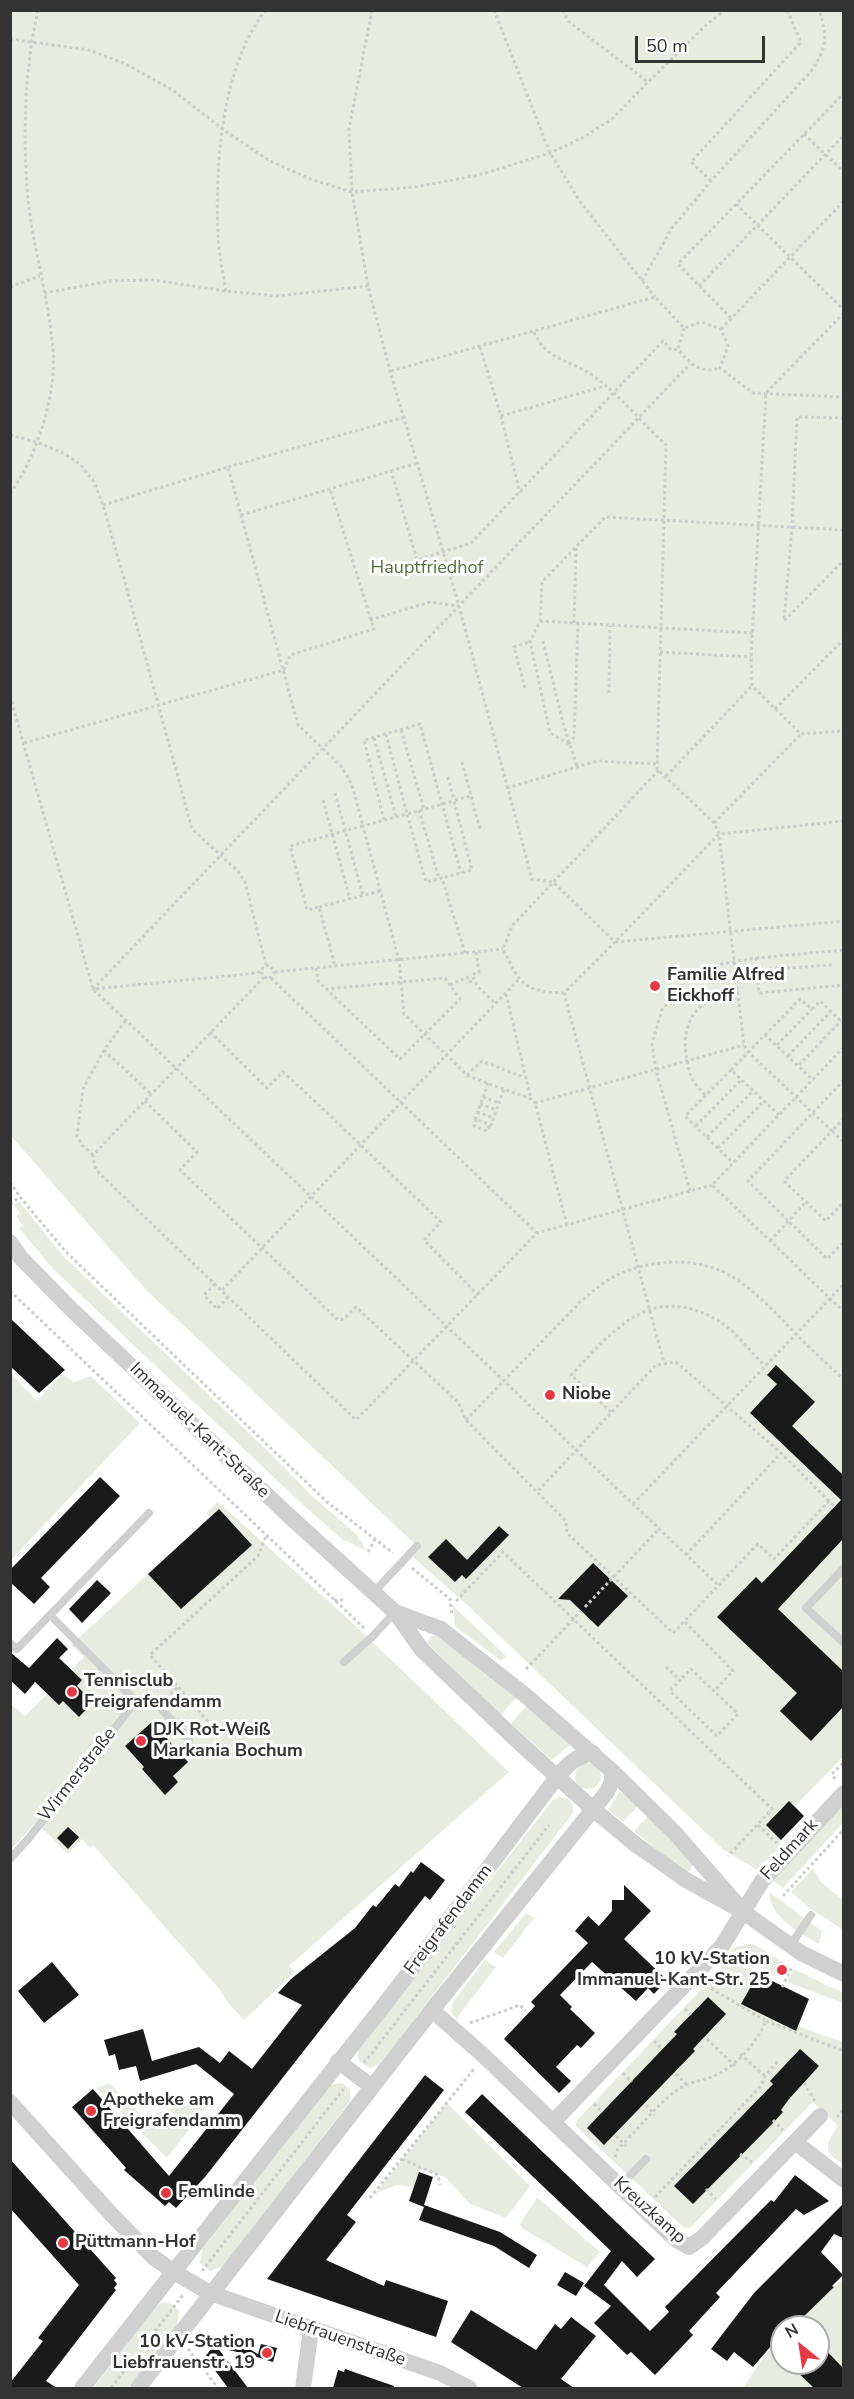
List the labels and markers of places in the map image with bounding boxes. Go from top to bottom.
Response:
place label: Familie Alfred Eickhoff [667,965,785,1008]
marker: Familie Alfred Eickhoff [648,979,662,993]
place label: Niobe [562,1384,611,1406]
marker: Niobe [543,1388,557,1402]
place label: Tennisclub Freigrafendamm [84,1671,222,1714]
marker: Tennisclub Freigrafendamm [65,1685,79,1699]
place label: DJK Rot-Weiß Markania Bochum [153,1720,303,1762]
marker: DJK Rot-Weiß Markania Bochum [134,1734,148,1748]
place label: 10 kV-Station Immanuel-Kant-Str. 25 [577,1949,770,1992]
marker: 10 kV-Station Immanuel-Kant-Str. 25 [775,1963,789,1977]
place label: Apotheke am Freigrafendamm [103,2090,241,2132]
marker: Apotheke am Freigrafendamm [84,2104,98,2118]
place label: Femlinde [178,2182,255,2204]
marker: Femlinde [159,2186,173,2200]
place label: Püttmann-Hof [75,2232,196,2254]
marker: Püttmann-Hof [56,2236,70,2250]
place label: 10 kV-Station Liebfrauenstr. 19 [113,2332,255,2374]
marker: 10 kV-Station Liebfrauenstr. 19 [260,2346,274,2360]

